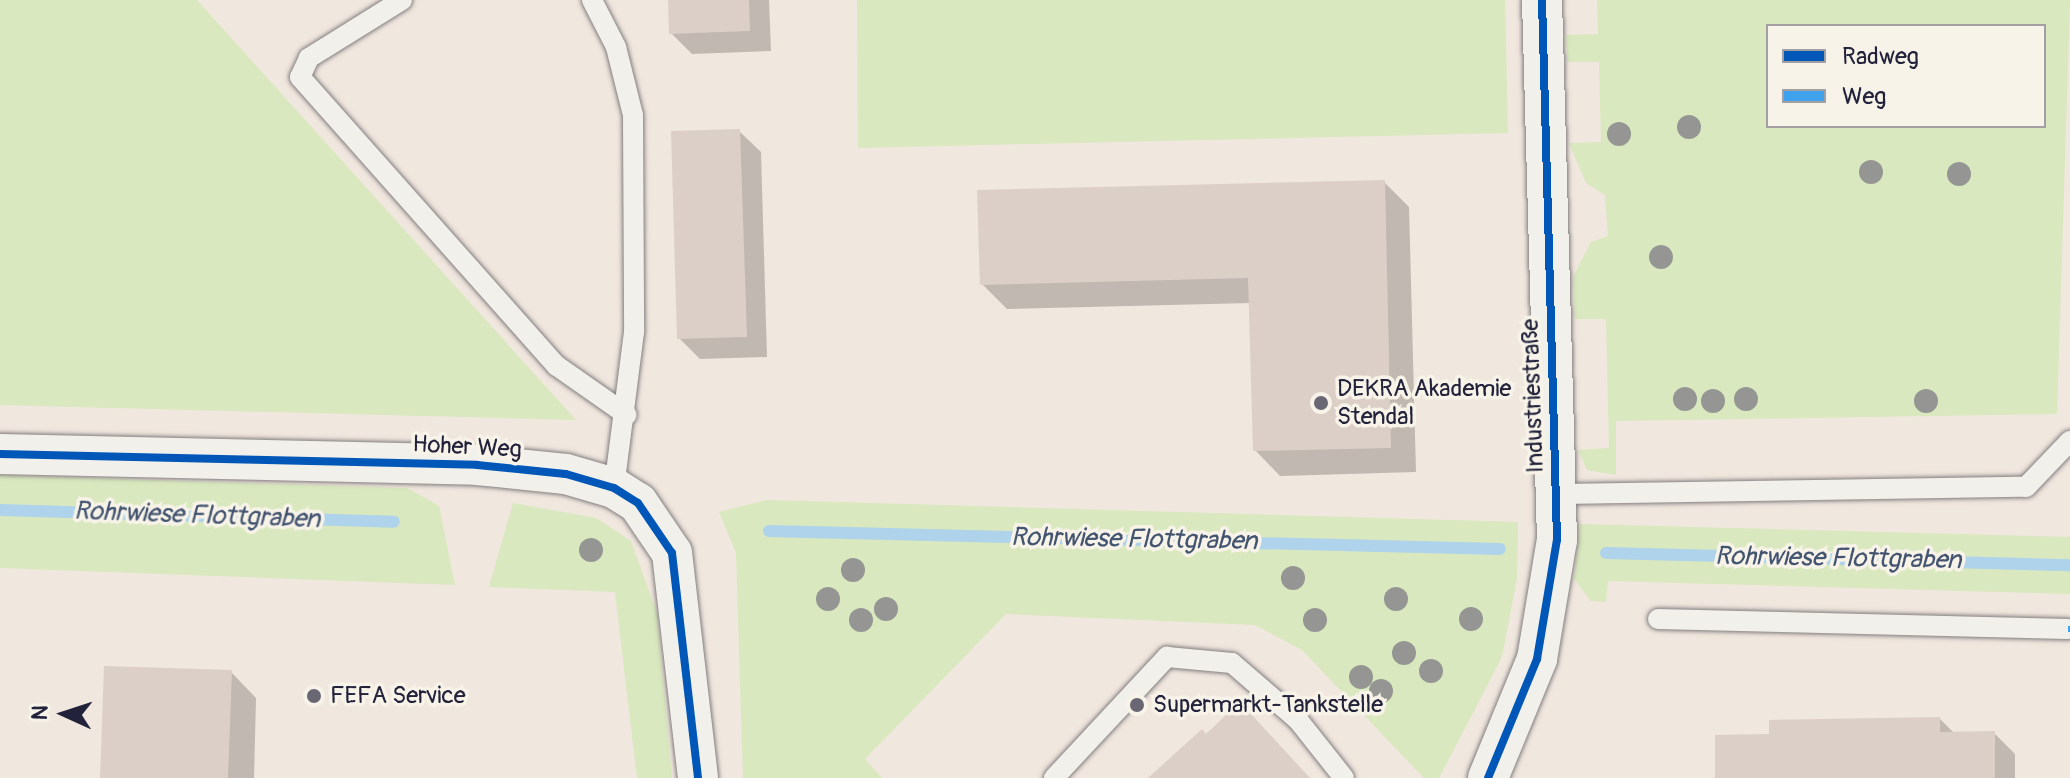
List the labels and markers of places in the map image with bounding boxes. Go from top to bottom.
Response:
place label: DEKRA Akademie Stendal [1337,375,1511,431]
marker: DEKRA Akademie Stendal [1312,394,1330,412]
place label: FEFA Service [330,682,466,710]
marker: FEFA Service [305,687,323,705]
place label: Supermarkt-Tankstelle [1153,691,1383,719]
marker: Supermarkt-Tankstelle [1128,696,1146,714]

